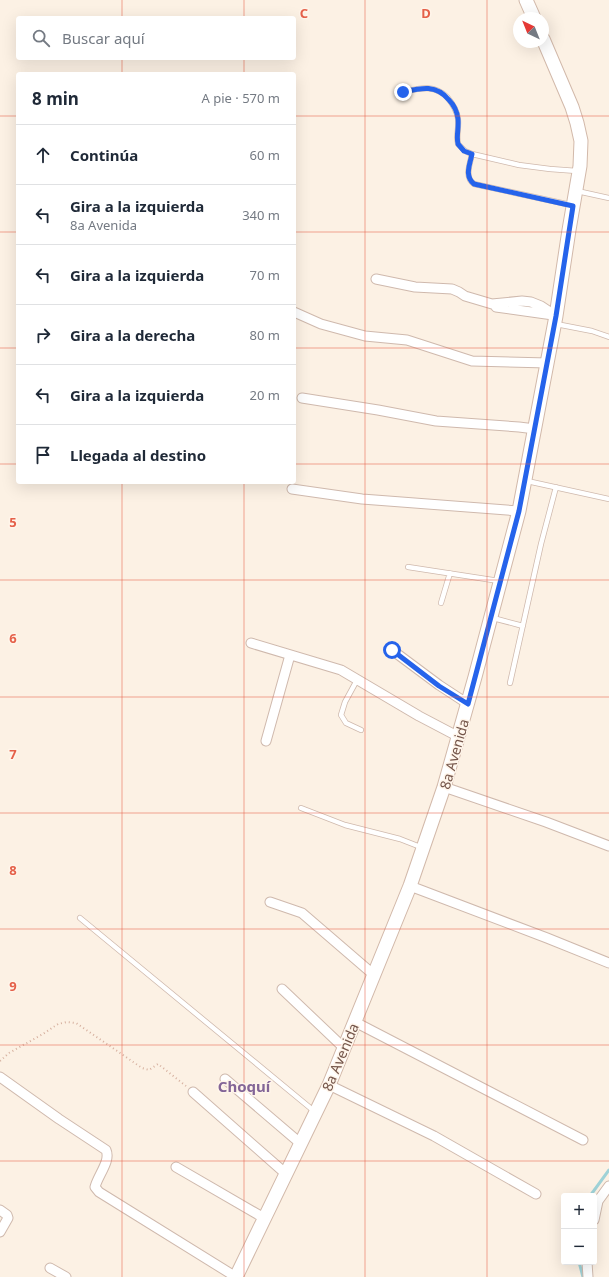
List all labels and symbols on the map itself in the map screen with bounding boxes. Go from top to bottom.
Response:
text: C [300,4,308,22]
text: D [421,4,431,22]
north arrow [513,12,549,48]
route end [394,83,412,101]
text: 5 [9,513,17,531]
text: 6 [9,629,17,647]
route start [383,641,401,659]
street label: 8a Avenida [435,717,473,791]
text: 7 [9,745,17,763]
text: 8 [9,861,17,879]
text: 9 [9,977,17,995]
street label: 8a Avenida [317,1020,363,1094]
district label: Choquí [218,1076,272,1096]

